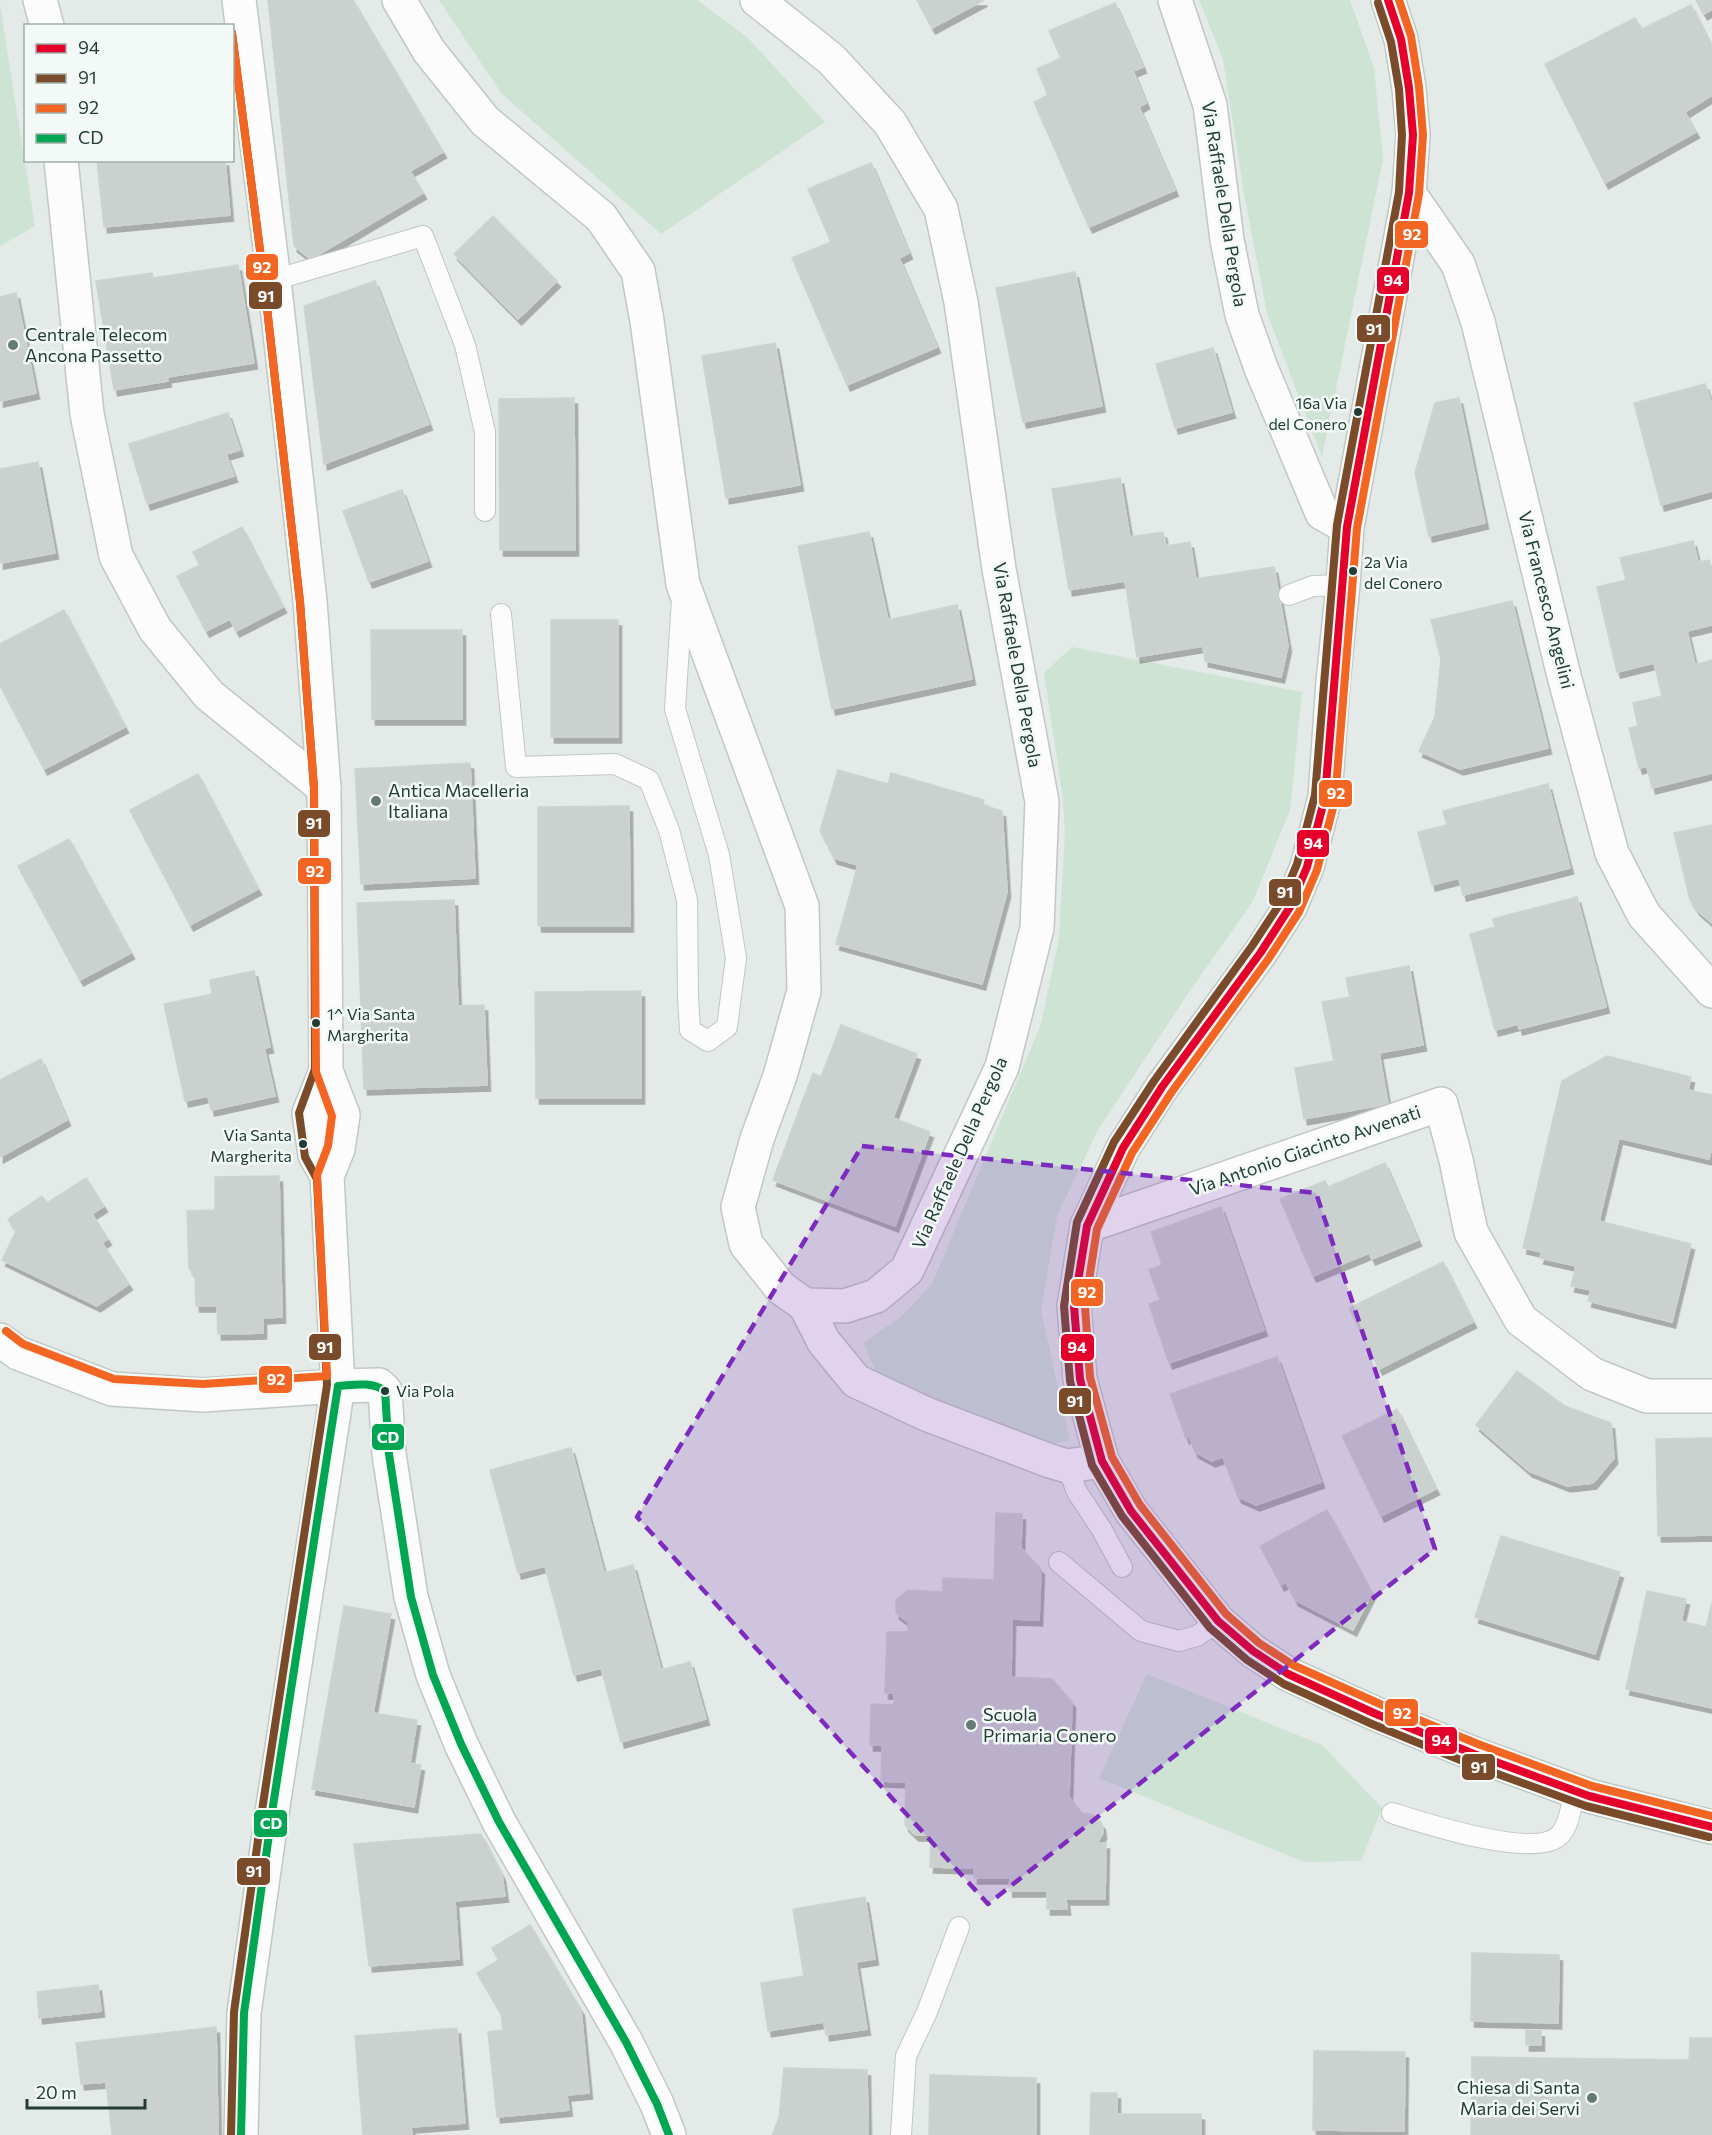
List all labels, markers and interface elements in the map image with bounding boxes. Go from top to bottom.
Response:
legend [24,24,234,162]
text: 94 [78,36,100,58]
text: 91 [78,66,97,88]
text: 92 [78,96,99,118]
street label: Via Raffaele Della Pergola [1198,99,1252,308]
text: CD [78,126,104,148]
line badge: 92 [1394,220,1429,249]
text: 92 [1403,224,1421,243]
line badge: 92 [245,253,279,281]
text: 92 [253,257,271,276]
line badge: 94 [1376,266,1410,295]
text: 94 [1383,270,1403,289]
line badge: 91 [248,281,283,310]
text: 91 [257,286,275,305]
line badge: 91 [1356,314,1391,343]
text: 91 [1365,319,1383,338]
place label: Centrale Telecom Ancona Passetto [25,323,168,366]
marker: Centrale Telecom Ancona Passetto [6,338,20,352]
place label: 16a Via del Conero [1268,393,1347,433]
marker: 16a Via del Conero [1352,406,1364,418]
street label: Via Francesco Angelini [1514,509,1580,691]
place label: 2a Via del Conero [1364,552,1443,592]
street label: Via Raffaele Della Pergola [989,560,1047,769]
marker: 2a Via del Conero [1347,565,1359,577]
place label: Antica Macelleria Italiana [388,779,529,822]
line badge: 92 [1318,779,1353,808]
text: 92 [1327,783,1345,802]
marker: Antica Macelleria Italiana [369,794,383,808]
line badge: 91 [297,809,331,838]
text: 91 [305,813,323,832]
line badge: 94 [1296,829,1330,858]
text: 94 [1303,833,1323,852]
line badge: 92 [297,857,332,885]
text: 92 [306,861,324,880]
line badge: 91 [1268,878,1302,907]
text: 91 [1276,882,1294,901]
place label: 1^ Via Santa Margherita [327,1004,415,1044]
marker: 1^ Via Santa Margherita [310,1017,322,1029]
street label: Via Raffaele Della Pergola [907,1053,1011,1252]
street label: Via Antonio Giacinto Avvenati [1186,1100,1423,1200]
place label: Via Santa Margherita [210,1125,292,1165]
marker: Via Santa Margherita [297,1138,309,1150]
line badge: 92 [1070,1278,1104,1307]
text: 92 [1078,1282,1096,1301]
line badge: 91 [308,1333,342,1361]
line badge: 94 [1060,1333,1095,1362]
text: 91 [316,1337,334,1356]
text: 94 [1067,1337,1087,1356]
line badge: 92 [258,1365,293,1394]
text: 92 [267,1369,285,1388]
place label: Via Pola [396,1381,454,1400]
marker: Via Pola [379,1385,391,1397]
line badge: 91 [1058,1387,1092,1415]
text: 91 [1066,1391,1084,1410]
line badge: CD [371,1423,405,1451]
text: CD [377,1427,400,1446]
line badge: 92 [1384,1698,1419,1727]
place label: Scuola Primaria Conero [983,1703,1116,1746]
text: 92 [1393,1703,1411,1722]
marker: Scuola Primaria Conero [964,1718,978,1732]
line badge: 94 [1424,1726,1458,1755]
text: 94 [1431,1730,1451,1749]
line badge: 91 [1461,1753,1496,1781]
text: 91 [1470,1757,1488,1776]
line badge: CD [253,1809,288,1838]
text: CD [260,1813,283,1832]
line badge: 91 [236,1857,271,1886]
text: 91 [245,1861,263,1880]
scale bar [27,2072,146,2110]
place label: Chiesa di Santa Maria dei Servi [1457,2076,1580,2119]
text: 20 m [36,2081,77,2103]
marker: Chiesa di Santa Maria dei Servi [1585,2091,1599,2105]

